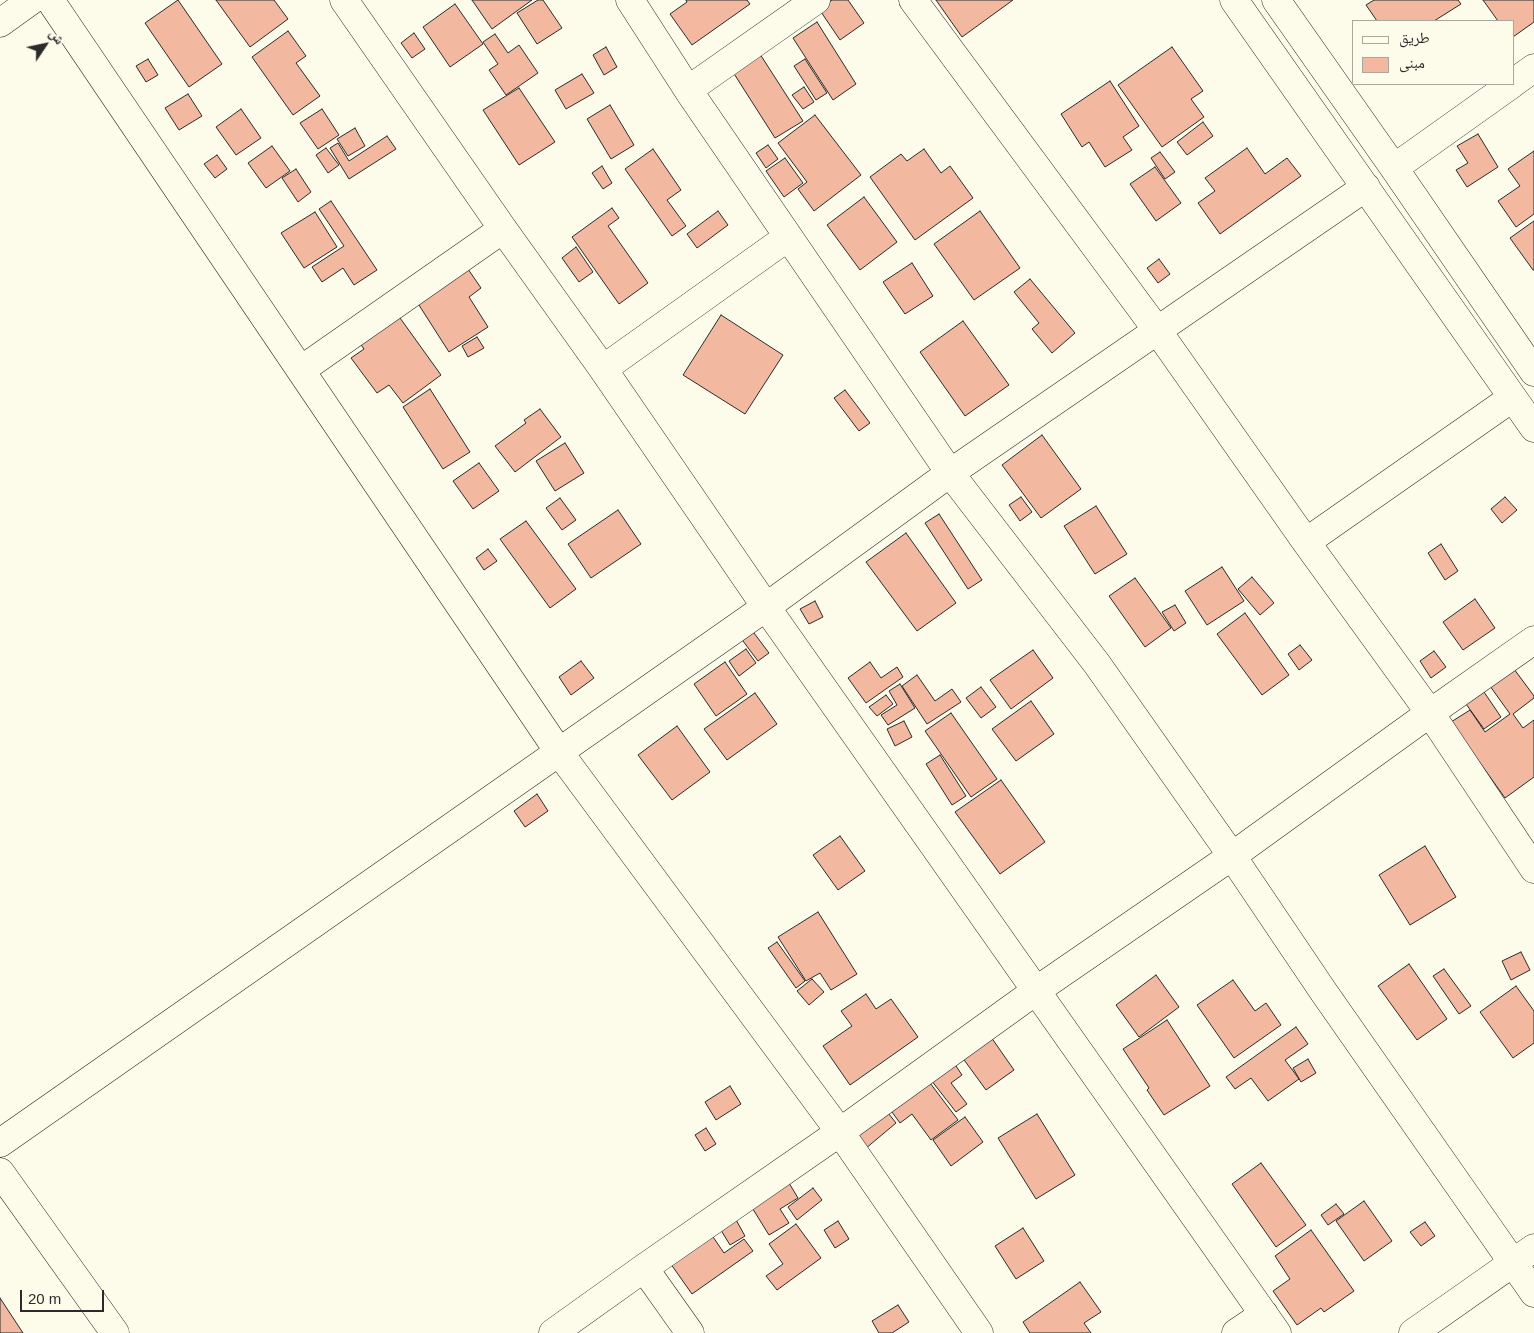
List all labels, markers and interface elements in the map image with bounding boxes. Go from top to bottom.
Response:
north arrow [20,20,70,70]
legend [1352,20,1514,85]
text: ش [47,26,68,47]
text: طريق [1399,29,1430,46]
text: مبنى [1399,54,1425,71]
scale bar [22,1280,106,1312]
text: 20 m [28,1290,61,1307]

